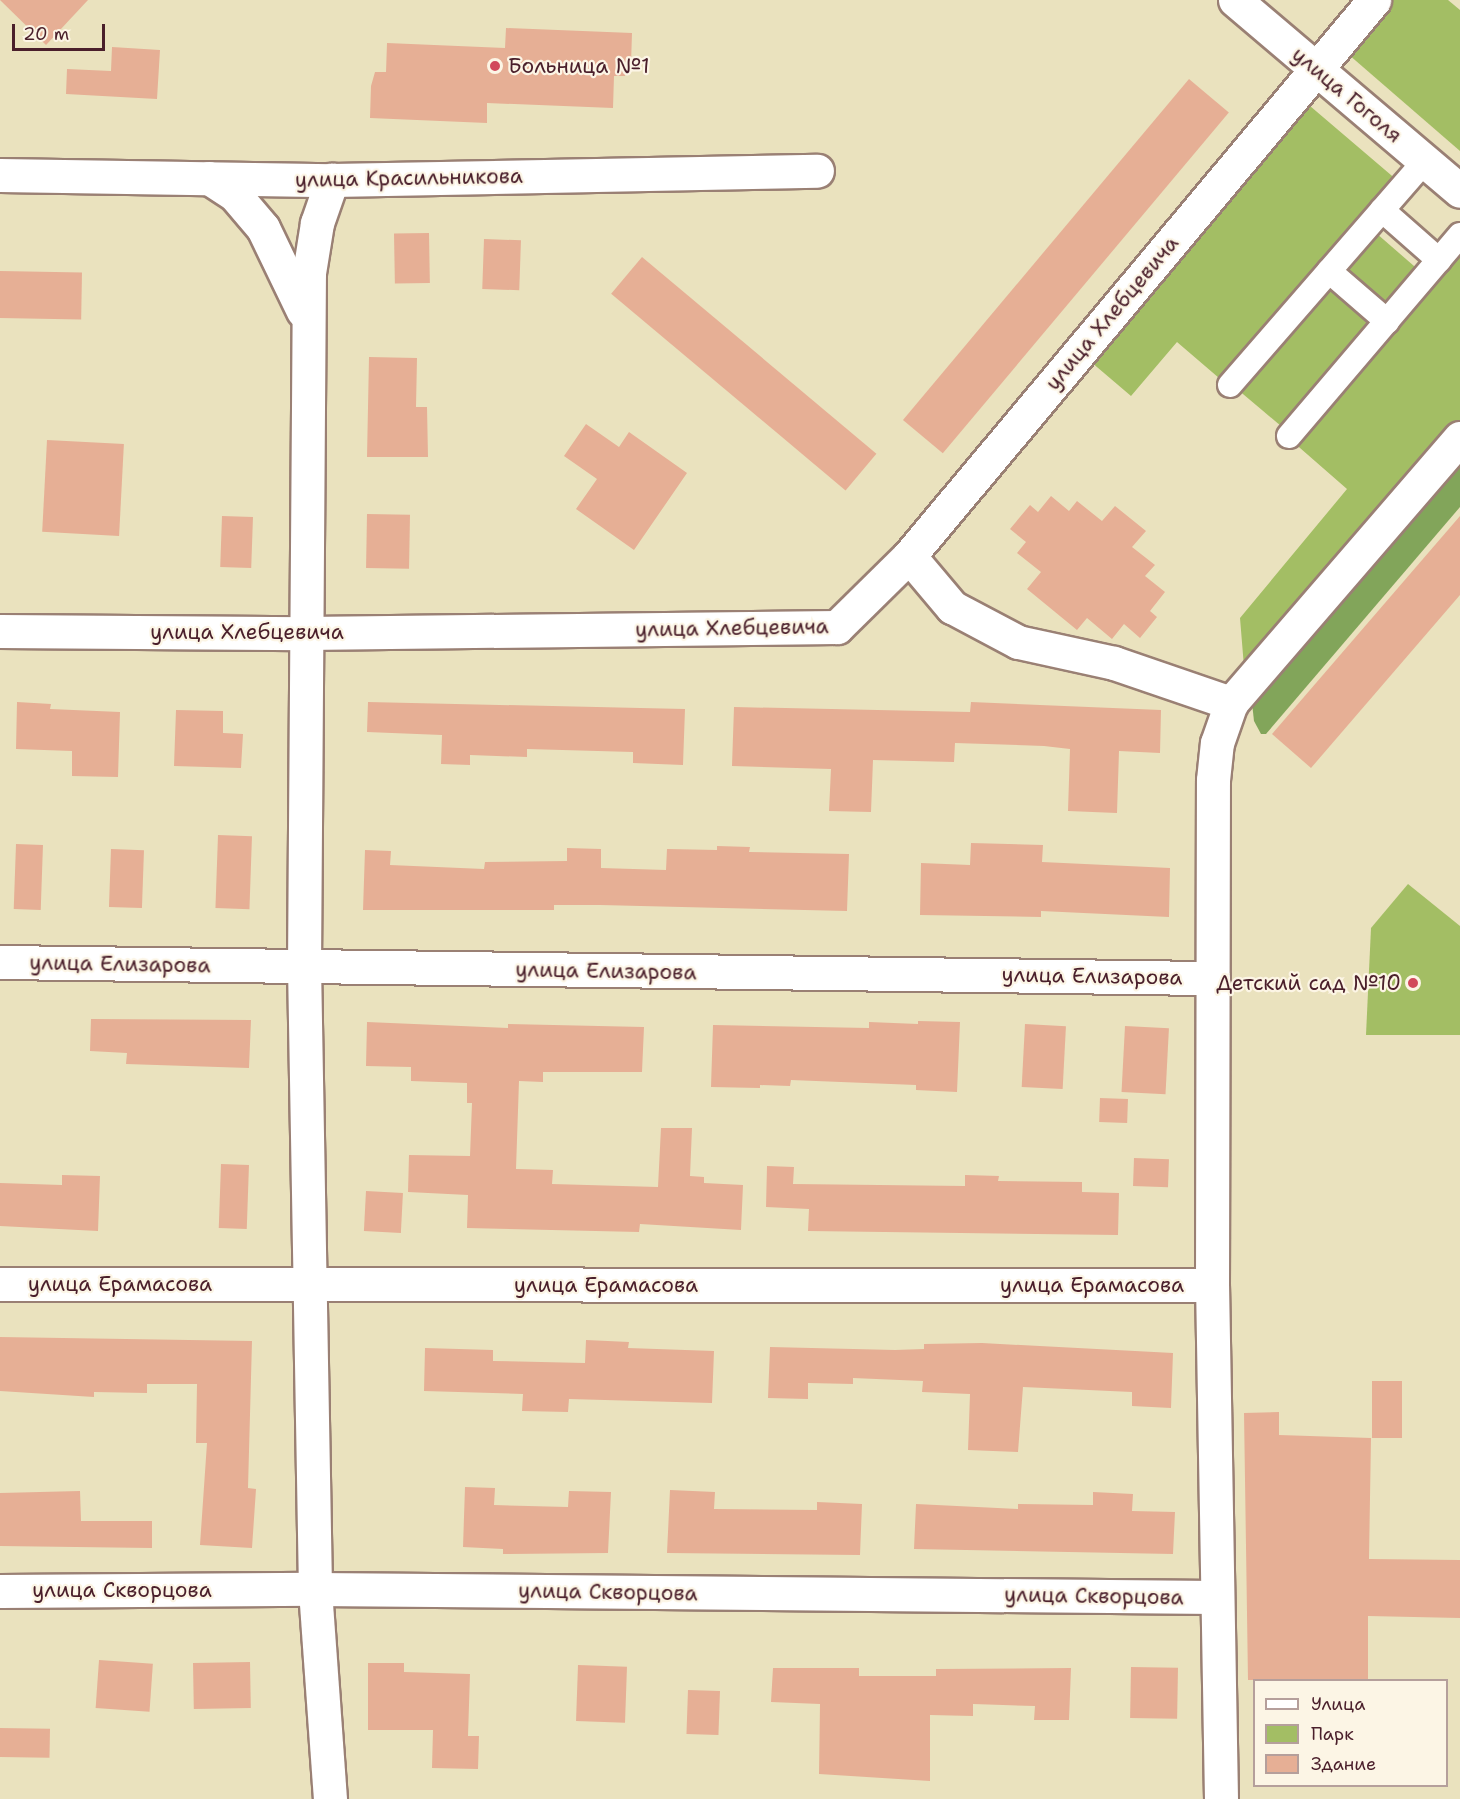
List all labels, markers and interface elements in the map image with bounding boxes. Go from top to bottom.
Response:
scale bar [15,12,108,50]
text: 20 m [23,22,69,46]
street label: улица Гоголя [1287,42,1407,148]
place label: Больница №1 [508,53,650,79]
marker: Больница №1 [486,57,504,75]
street label: улица Красильникова [295,163,523,193]
street label: улица Хлебцевича [1040,231,1184,395]
street label: улица Хлебцевича [635,614,829,642]
street label: улица Хлебцевича [150,619,344,645]
street label: улица Елизарова [29,950,211,978]
street label: улица Елизарова [515,957,697,985]
street label: улица Елизарова [1001,962,1183,990]
place label: Детский сад №10 [1216,970,1401,996]
marker: Детский сад №10 [1406,976,1420,990]
street label: улица Ерамасова [28,1271,212,1297]
street label: улица Ерамасова [514,1272,698,1298]
street label: улица Ерамасова [1000,1272,1184,1298]
street label: улица Скворцова [32,1577,212,1603]
street label: улица Скворцова [518,1578,698,1606]
street label: улица Скворцова [1004,1582,1184,1610]
legend [1253,1679,1448,1787]
text: Улица [1311,1692,1365,1716]
text: Парк [1311,1722,1354,1746]
text: Здание [1311,1752,1376,1776]

